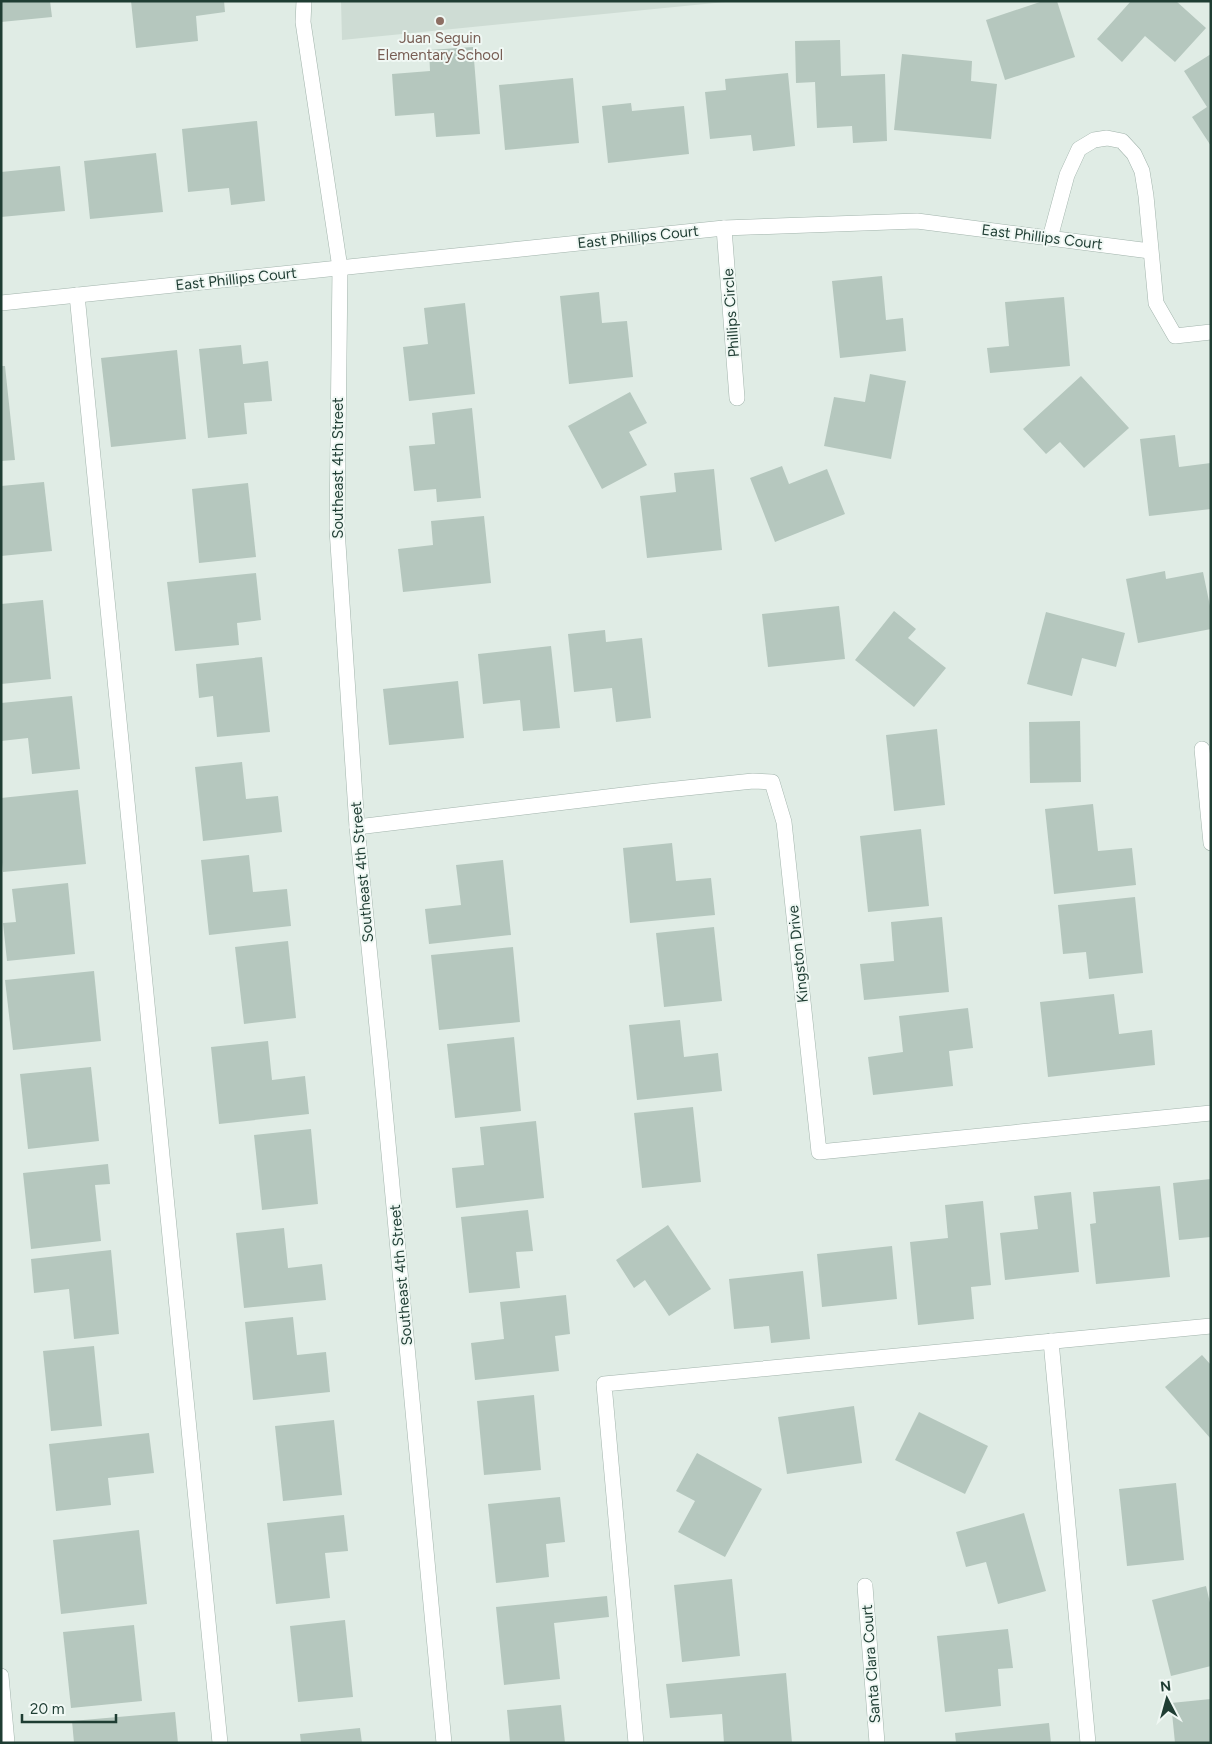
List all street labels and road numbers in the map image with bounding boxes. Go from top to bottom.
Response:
street label: East Phillips Court [981,221,1104,253]
street label: East Phillips Court [577,222,700,252]
street label: East Phillips Court [175,264,298,294]
street label: Phillips Circle [719,268,743,358]
street label: Southeast 4th Street [329,397,347,539]
street label: Southeast 4th Street [347,800,377,943]
street label: Kingston Drive [784,904,812,1004]
street label: Southeast 4th Street [386,1203,416,1346]
street label: Santa Clara Court [858,1604,884,1724]

